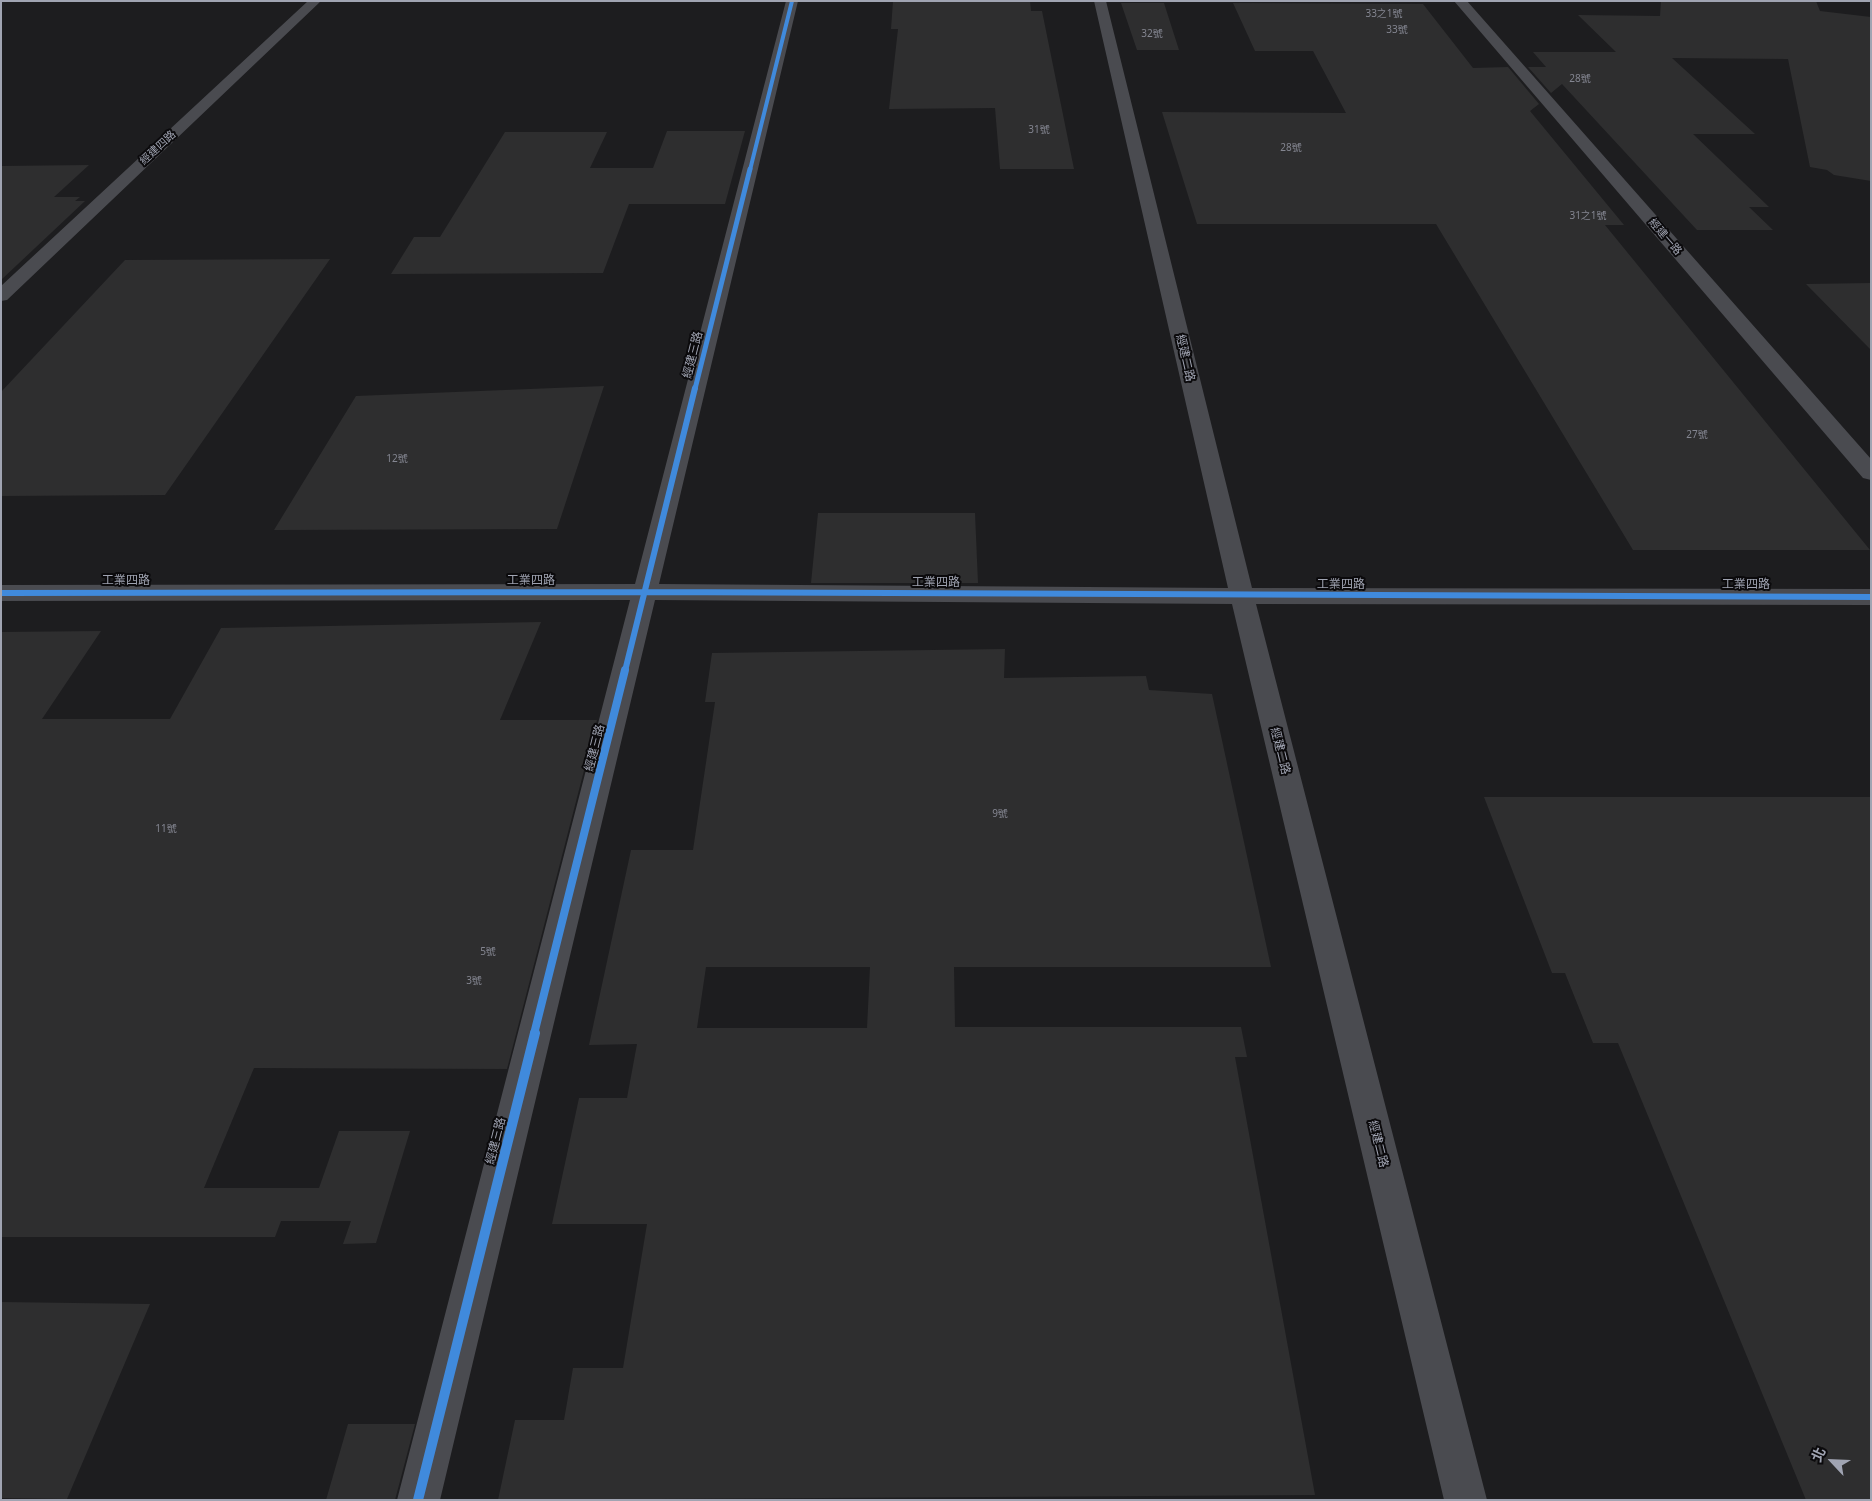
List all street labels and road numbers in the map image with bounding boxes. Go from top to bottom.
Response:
street label: 經建四路 [137,128,179,168]
street label: 經建一路 [1646,216,1684,258]
street label: 經建三路 [680,330,706,380]
street label: 經建二路 [1173,333,1197,383]
street label: 工業四路 [102,574,150,588]
street label: 工業四路 [507,574,555,588]
street label: 工業四路 [912,576,960,590]
street label: 工業四路 [1317,578,1365,592]
street label: 工業四路 [1722,578,1770,592]
street label: 經建三路 [582,723,608,773]
street label: 經建二路 [1267,726,1293,776]
street label: 經建三路 [483,1116,509,1166]
street label: 經建二路 [1365,1119,1391,1169]

